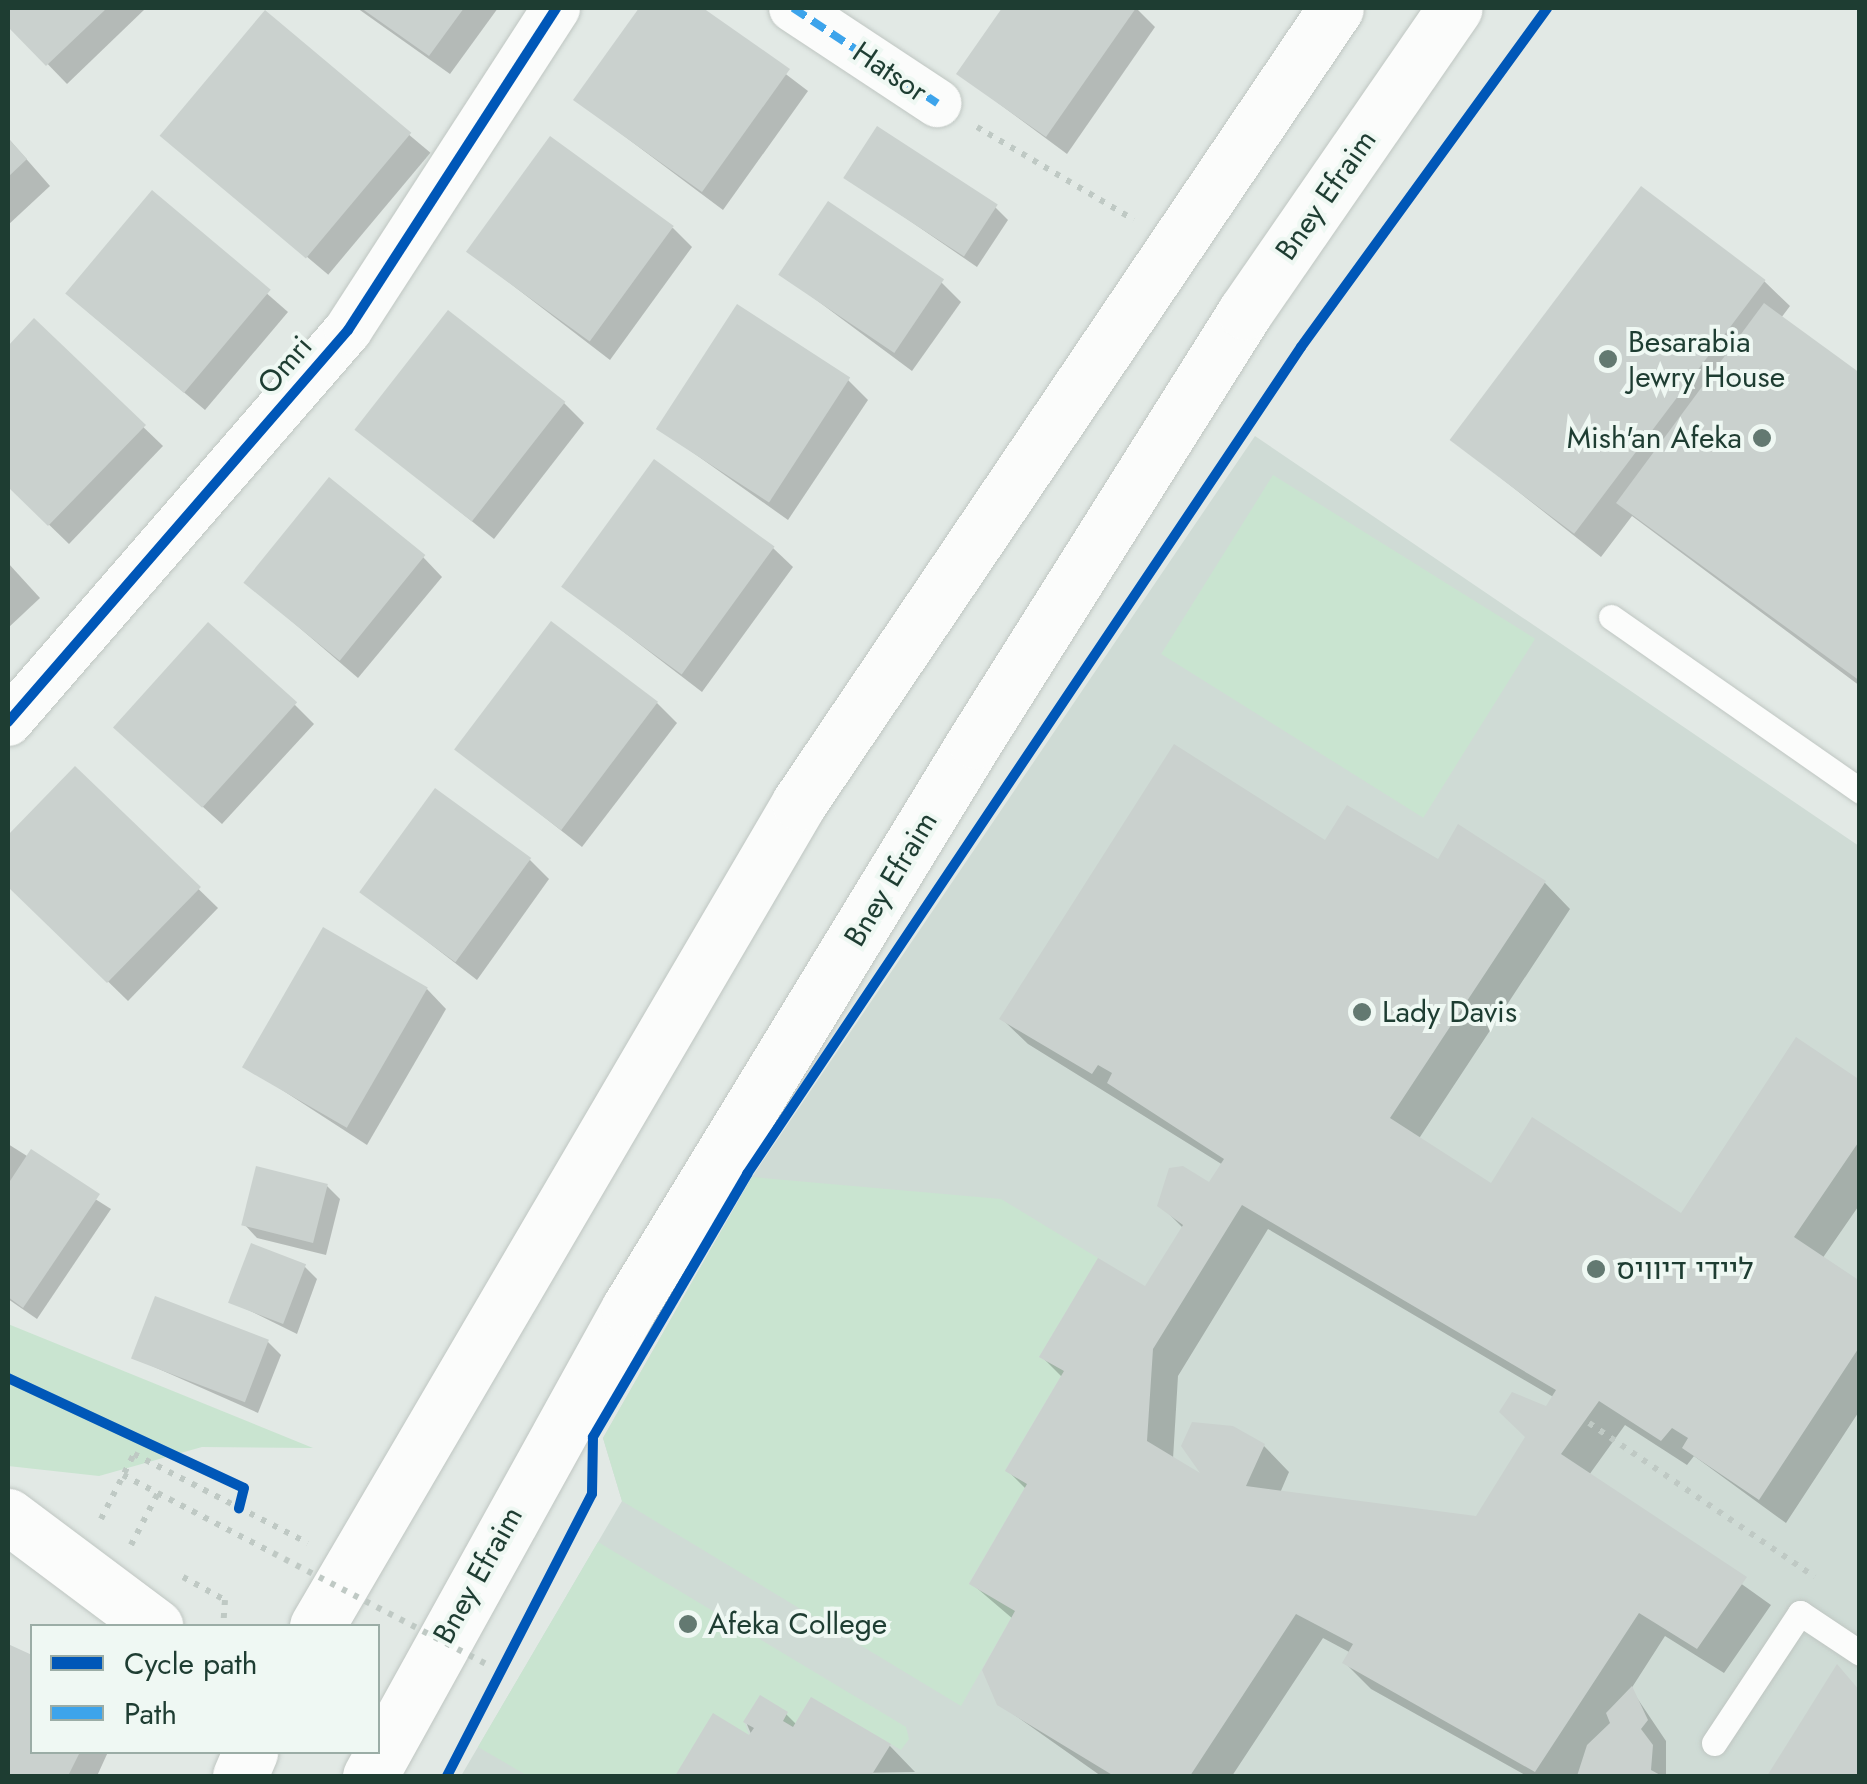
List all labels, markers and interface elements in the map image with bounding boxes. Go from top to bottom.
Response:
street label: Hatsor [846,34,934,110]
street label: Bney Efraim [1268,123,1384,267]
place label: Besarabia Jewry House [1628,324,1785,394]
street label: Omri [250,329,320,401]
marker: Besarabia Jewry House [1597,348,1619,370]
place label: Mish'an Afeka [1567,420,1742,456]
marker: Mish'an Afeka [1751,427,1773,449]
street label: Bney Efraim [837,805,945,953]
place label: Lady Davis [1382,994,1517,1030]
marker: Lady Davis [1351,1001,1373,1023]
place label: ליידי דיוויס [1616,1251,1754,1287]
marker: ליידי דיוויס [1585,1258,1607,1280]
street label: Bney Efraim [426,1500,530,1650]
place label: Afeka College [708,1606,887,1642]
marker: Afeka College [677,1613,699,1635]
legend [30,1624,380,1754]
text: Cycle path [124,1642,257,1685]
text: Path [124,1692,177,1735]

